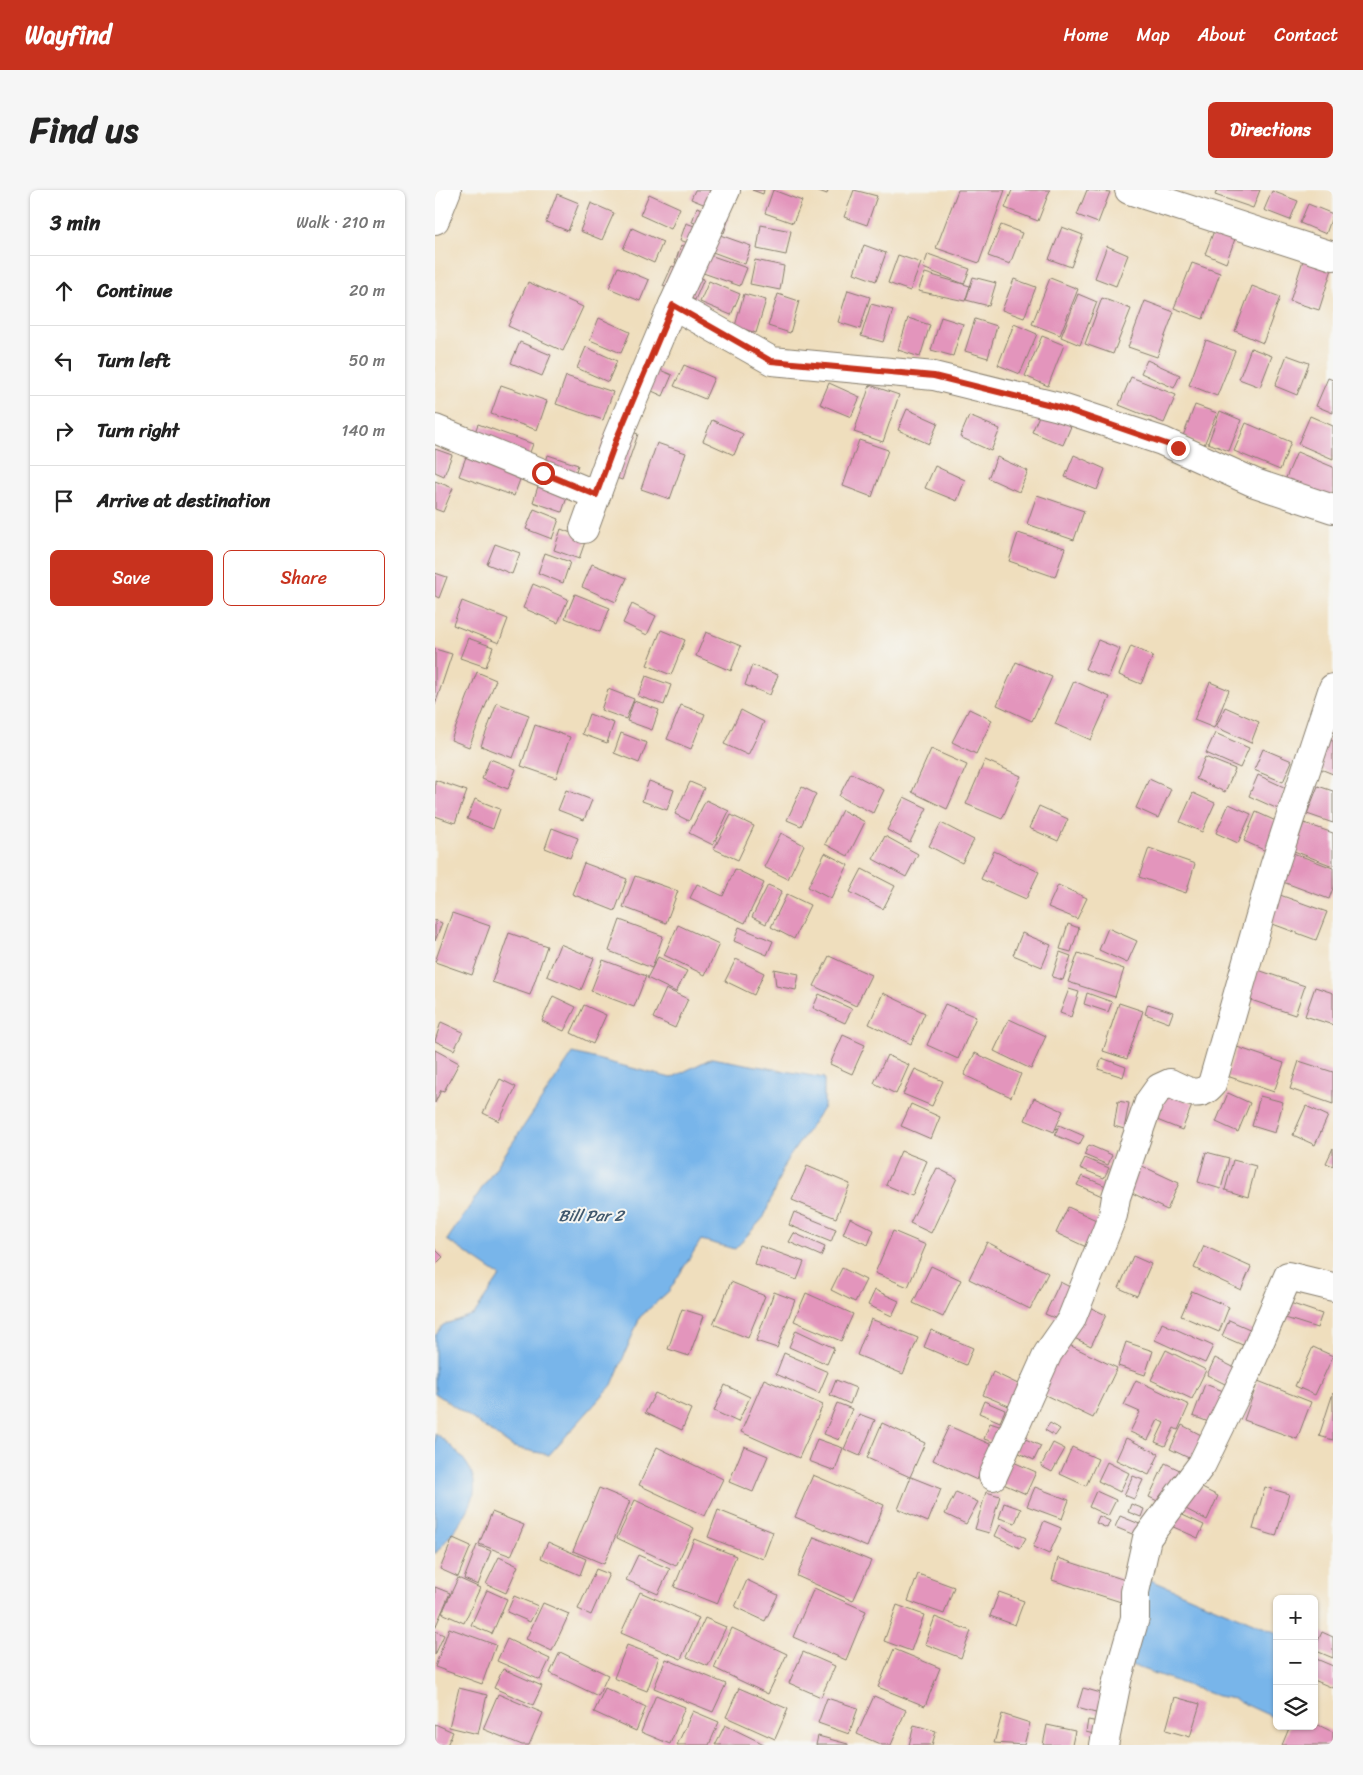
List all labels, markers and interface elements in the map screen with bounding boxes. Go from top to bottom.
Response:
text: Wayfind [25,14,111,56]
text: Home [1064,19,1109,51]
text: Map [1137,19,1170,51]
text: About [1198,19,1246,51]
text: Contact [1274,19,1338,51]
text: Find us [30,99,138,161]
button: Directions [1208,102,1333,158]
text: 3 min [50,204,100,242]
text: Walk · 210 m [296,208,385,237]
text: Continue [97,274,173,307]
text: 20 m [349,276,385,305]
icon: ahead [50,277,78,305]
text: Turn left [97,344,170,377]
text: 50 m [349,346,385,375]
icon: left [50,347,78,375]
text: Turn right [97,414,179,447]
text: 140 m [342,416,385,445]
icon: right [50,417,78,445]
route end [1167,437,1190,460]
route start [532,462,555,485]
text: Arrive at destination [97,484,270,517]
icon: arrive [50,487,78,515]
button: Save [50,550,213,606]
button: Share [223,550,385,606]
water label: Bill Par 2 [558,1201,626,1230]
map controls [1273,1595,1318,1730]
button: + [1273,1595,1318,1640]
button: − [1273,1640,1318,1685]
button: layers [1273,1685,1318,1730]

